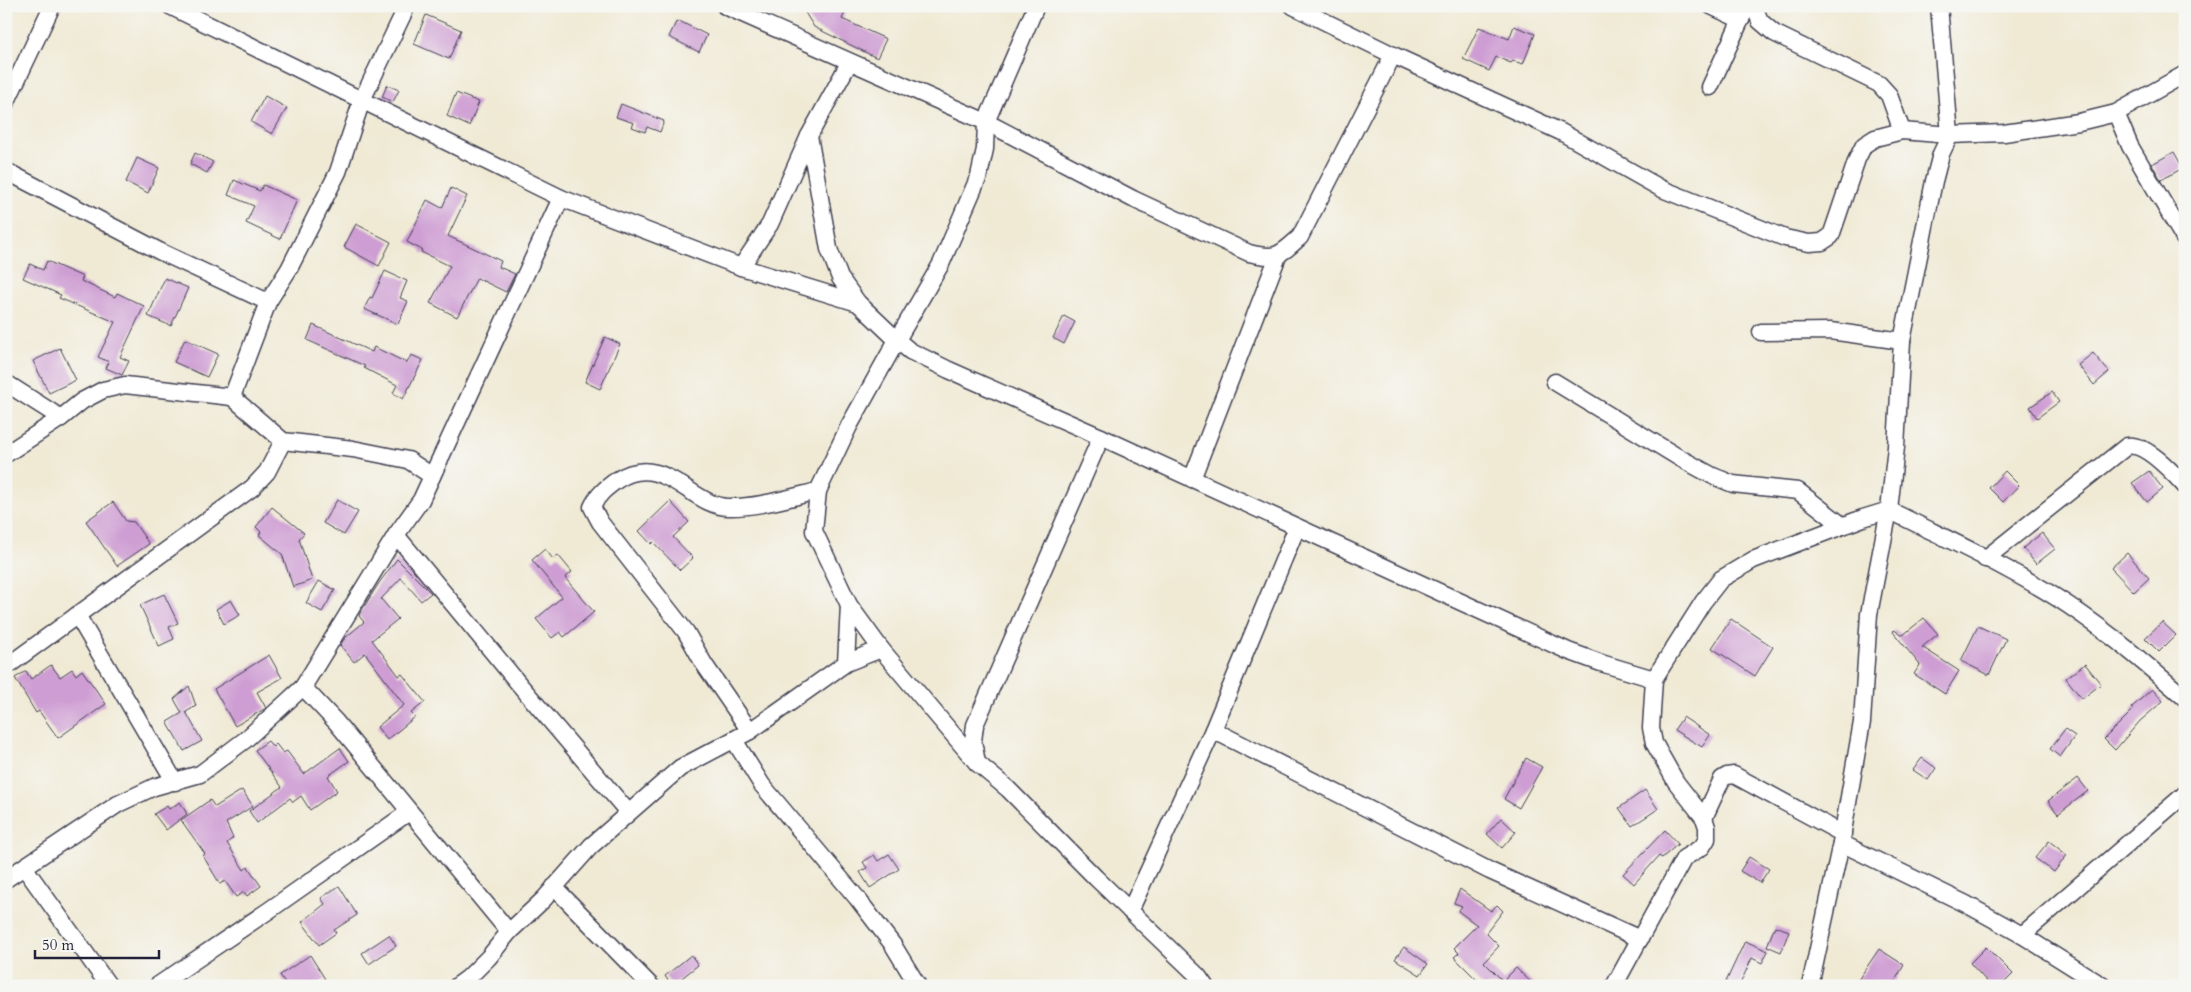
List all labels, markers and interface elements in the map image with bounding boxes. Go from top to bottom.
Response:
scale bar [35,927,159,959]
text: 50 m [42,935,74,955]

